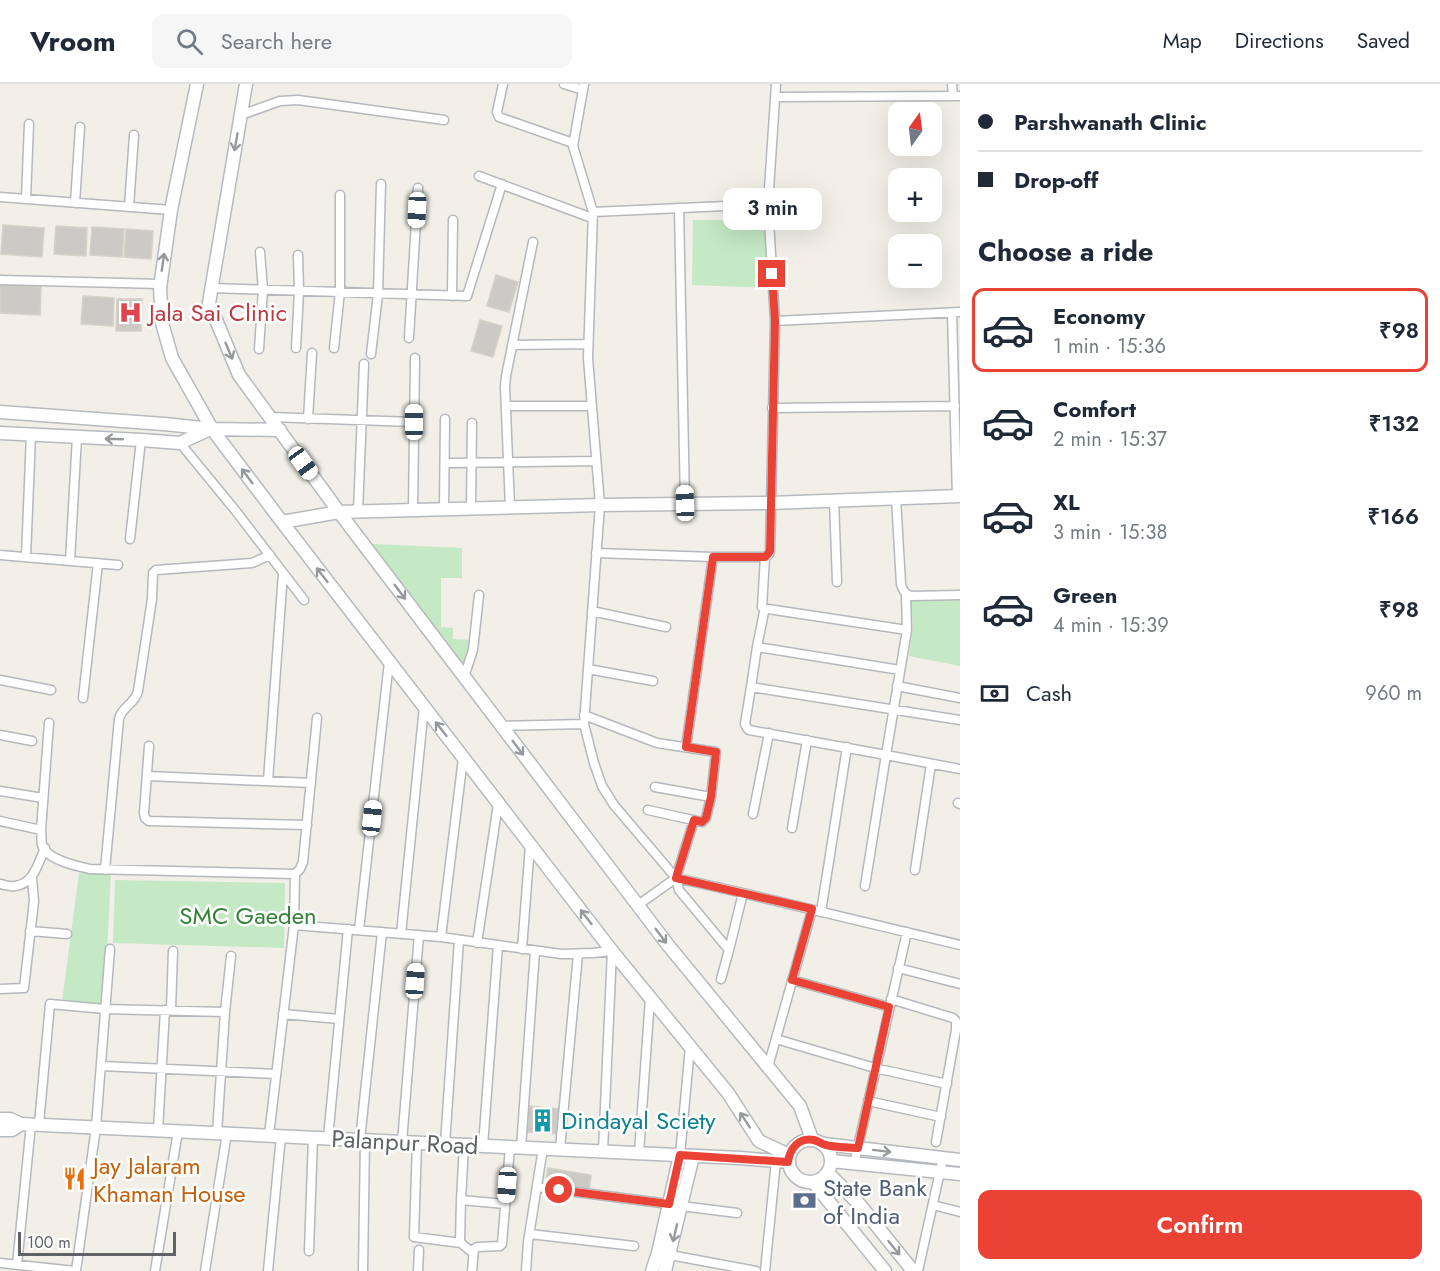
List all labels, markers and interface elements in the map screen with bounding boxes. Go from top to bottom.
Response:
search box [152,14,572,68]
text: Vroom [30,21,116,62]
icon: search [173,25,206,58]
text: Search here [221,25,332,57]
text: Map [1163,26,1202,56]
text: Directions [1235,26,1324,56]
text: Saved [1357,26,1410,56]
north arrow [888,102,942,156]
map controls [888,102,942,288]
text: Parshwanath Clinic [1014,106,1207,138]
one-way arrow [230,131,241,151]
text: Drop-off [1014,164,1098,196]
button: + [888,168,942,222]
callout: 3 min [722,187,822,229]
car [407,192,427,228]
text: 3 min [747,194,798,223]
text: Choose a ride [978,232,1153,271]
button: − [888,234,942,288]
one-way arrow [158,253,169,273]
route end [758,260,785,287]
place label: Jala Sai Clinic [146,295,287,330]
hospital icon: Jala Sai Clinic [118,299,144,325]
text: Economy [1053,300,1145,332]
icon: car [981,303,1035,357]
text: ₹98 [1379,314,1419,346]
text: 1 min · 15:36 [1053,332,1166,361]
one-way arrow [224,342,235,360]
text: Comfort [1053,393,1136,425]
icon: car [981,396,1035,450]
car [405,404,423,440]
text: ₹132 [1369,407,1419,439]
text: 2 min · 15:37 [1053,425,1167,454]
one-way arrow [105,433,125,444]
car [285,443,321,483]
one-way arrow [240,468,253,484]
car [675,485,695,521]
text: XL [1053,486,1080,518]
icon: car [981,489,1035,543]
text: ₹166 [1367,500,1419,532]
text: 3 min · 15:38 [1053,518,1167,547]
one-way arrow [316,567,329,583]
text: Green [1053,579,1117,611]
icon: car [981,582,1035,636]
one-way arrow [394,584,406,600]
text: ₹98 [1379,593,1419,625]
text: 4 min · 15:39 [1053,611,1169,640]
icon: cash [978,677,1011,710]
text: Cash [1026,677,1072,709]
text: 960 m [1365,679,1422,708]
one-way arrow [435,722,447,738]
one-way arrow [512,739,524,755]
car [361,799,383,837]
park label: SMC Gaeden [179,898,317,933]
one-way arrow [579,909,592,925]
one-way arrow [655,928,668,944]
car [405,962,425,1000]
place label: Dindayal Sciety [561,1103,716,1138]
building icon: Dindayal Sciety [530,1107,556,1133]
one-way arrow [739,1111,752,1128]
street label: Palanpur Road [331,1121,479,1163]
one-way arrow [871,1145,891,1156]
place label: Jay Jalaram Khaman House [90,1148,246,1211]
restaurant icon: Jay Jalaram Khaman House [62,1166,88,1192]
car [497,1166,517,1204]
place label: State Bank of India [823,1170,927,1233]
route start [545,1176,572,1203]
bank icon: State Bank of India [792,1188,818,1214]
button: Confirm [978,1190,1422,1259]
one-way arrow [668,1223,680,1242]
scale bar [18,1229,176,1256]
text: 100 m [27,1231,71,1254]
one-way arrow [888,1240,901,1256]

